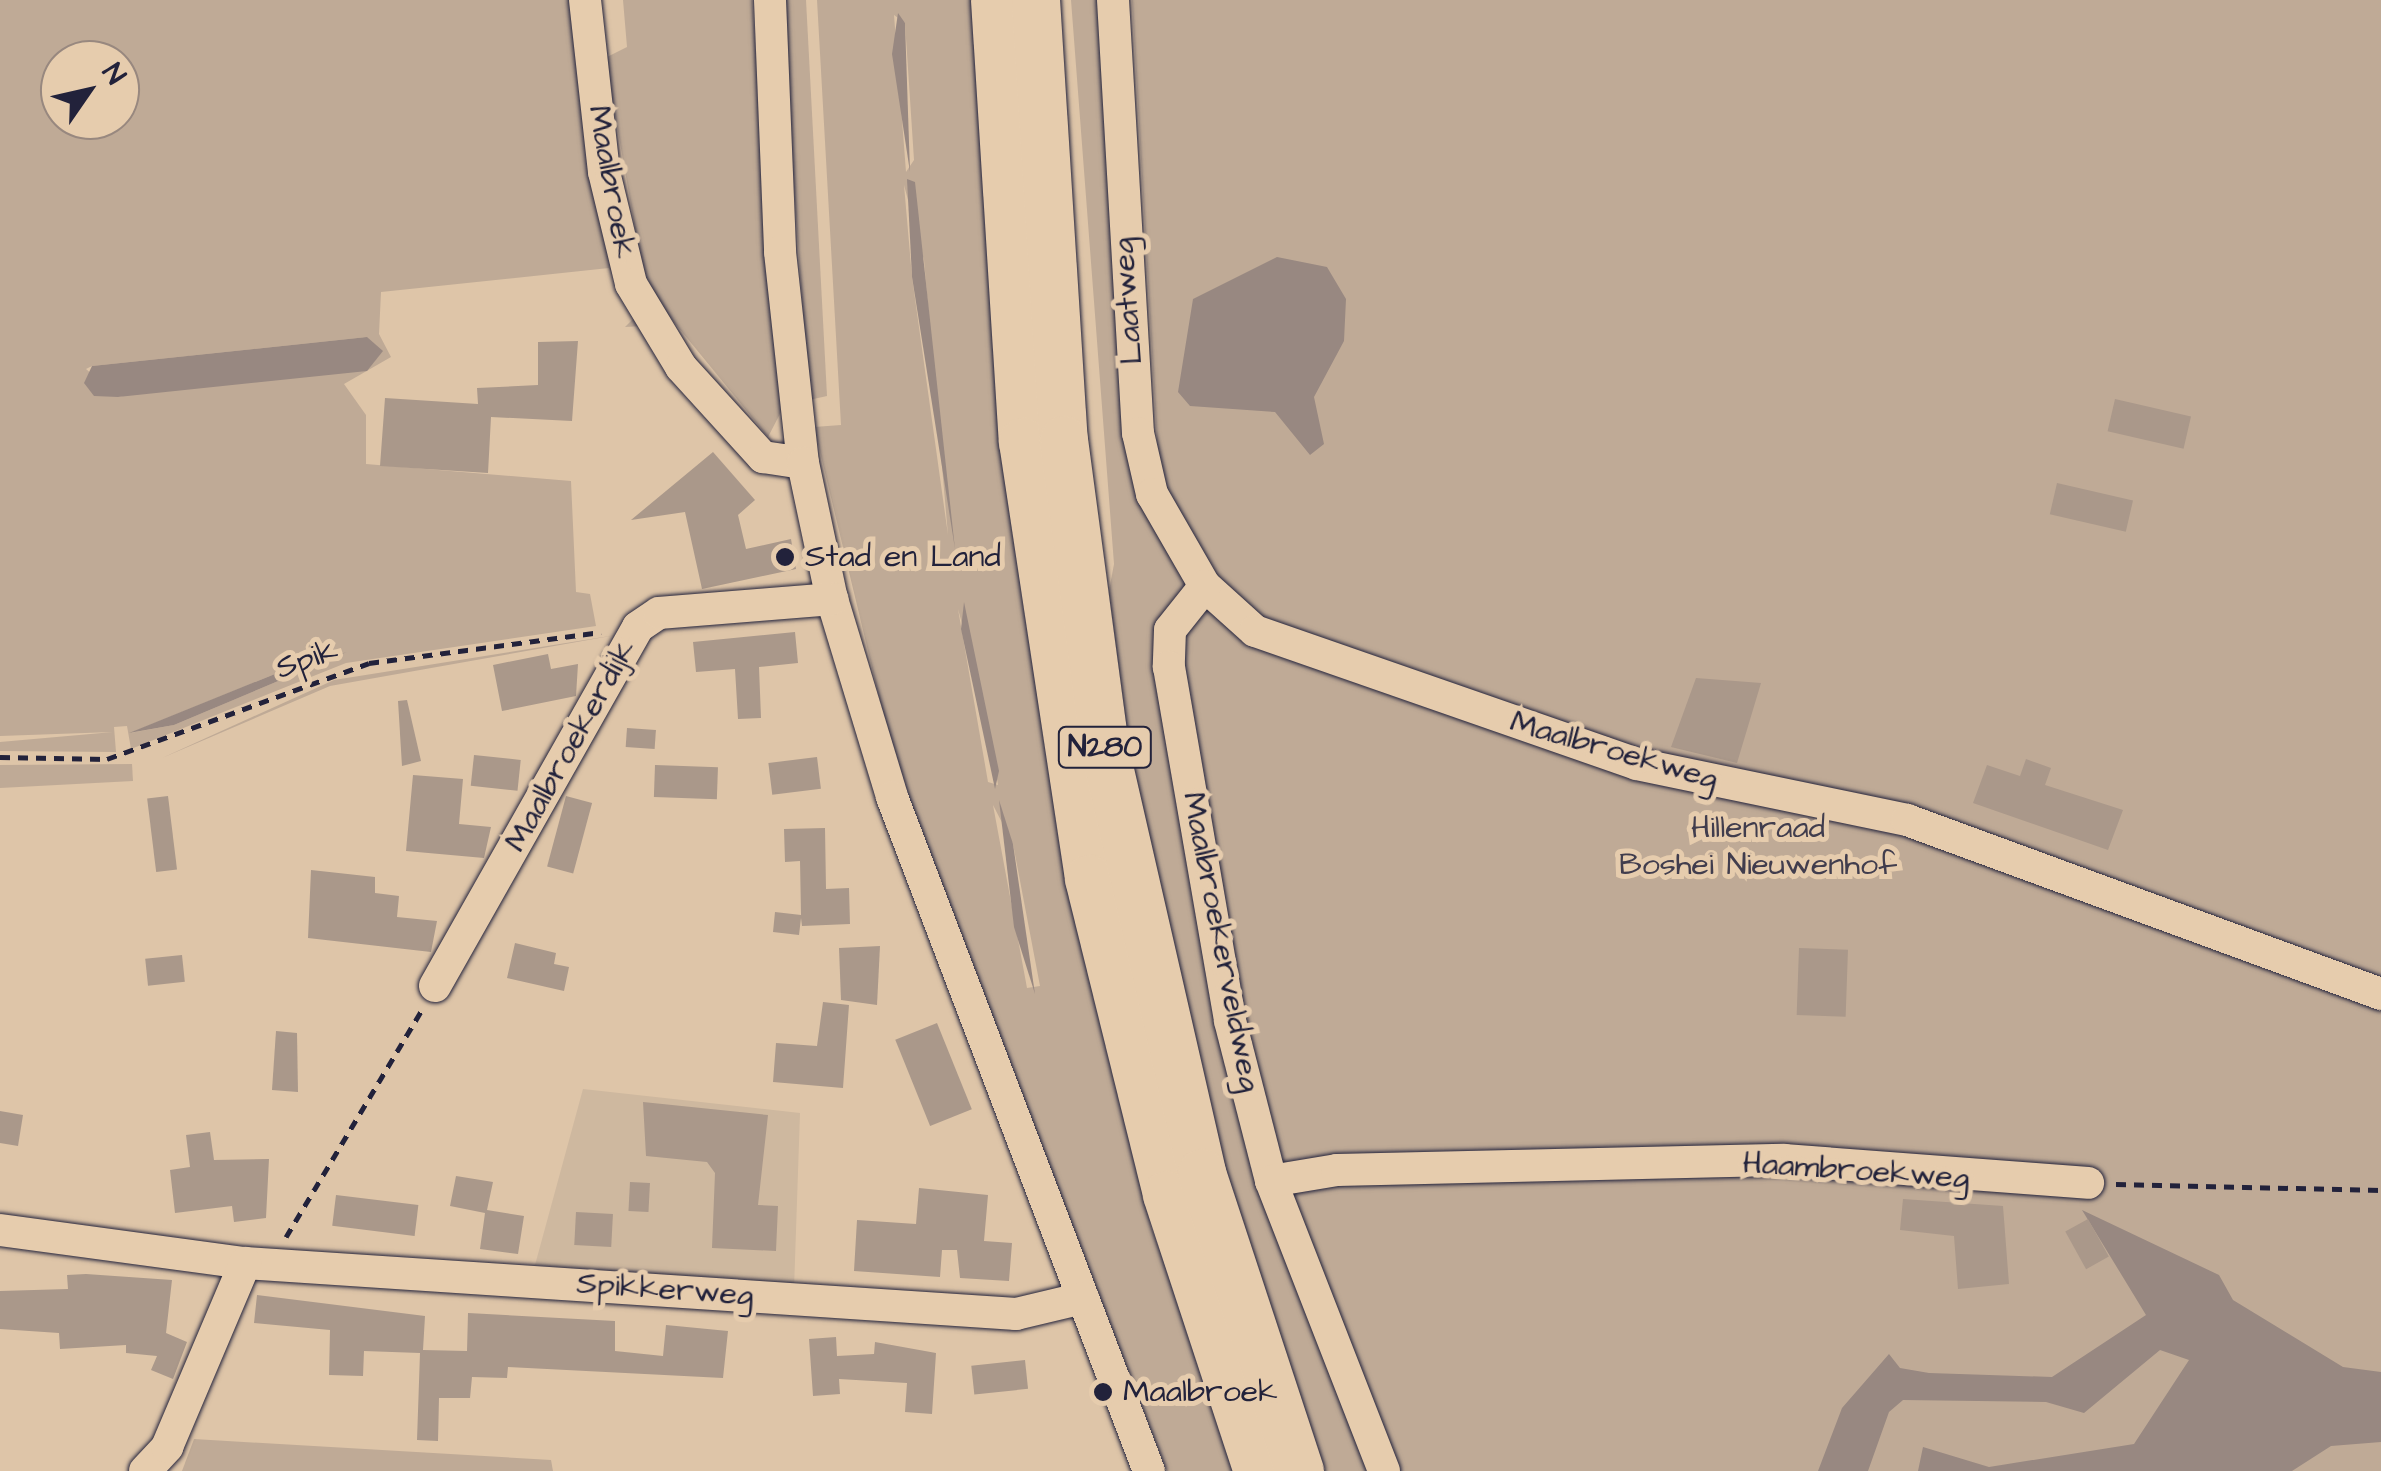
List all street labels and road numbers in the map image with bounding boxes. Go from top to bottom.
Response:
street label: Maalbroek [579,103,643,261]
street label: Laatweg [1104,236,1152,366]
street label: Spik [271,632,343,688]
street label: Maalbroekerdijk [497,633,645,859]
street label: Maalbroekweg [1506,703,1722,799]
road number: N280 [1058,722,1152,772]
street label: Maalbroekerveldweg [1173,789,1269,1095]
street label: Haambroekweg [1741,1144,1971,1198]
street label: Spikkerweg [575,1265,755,1315]

